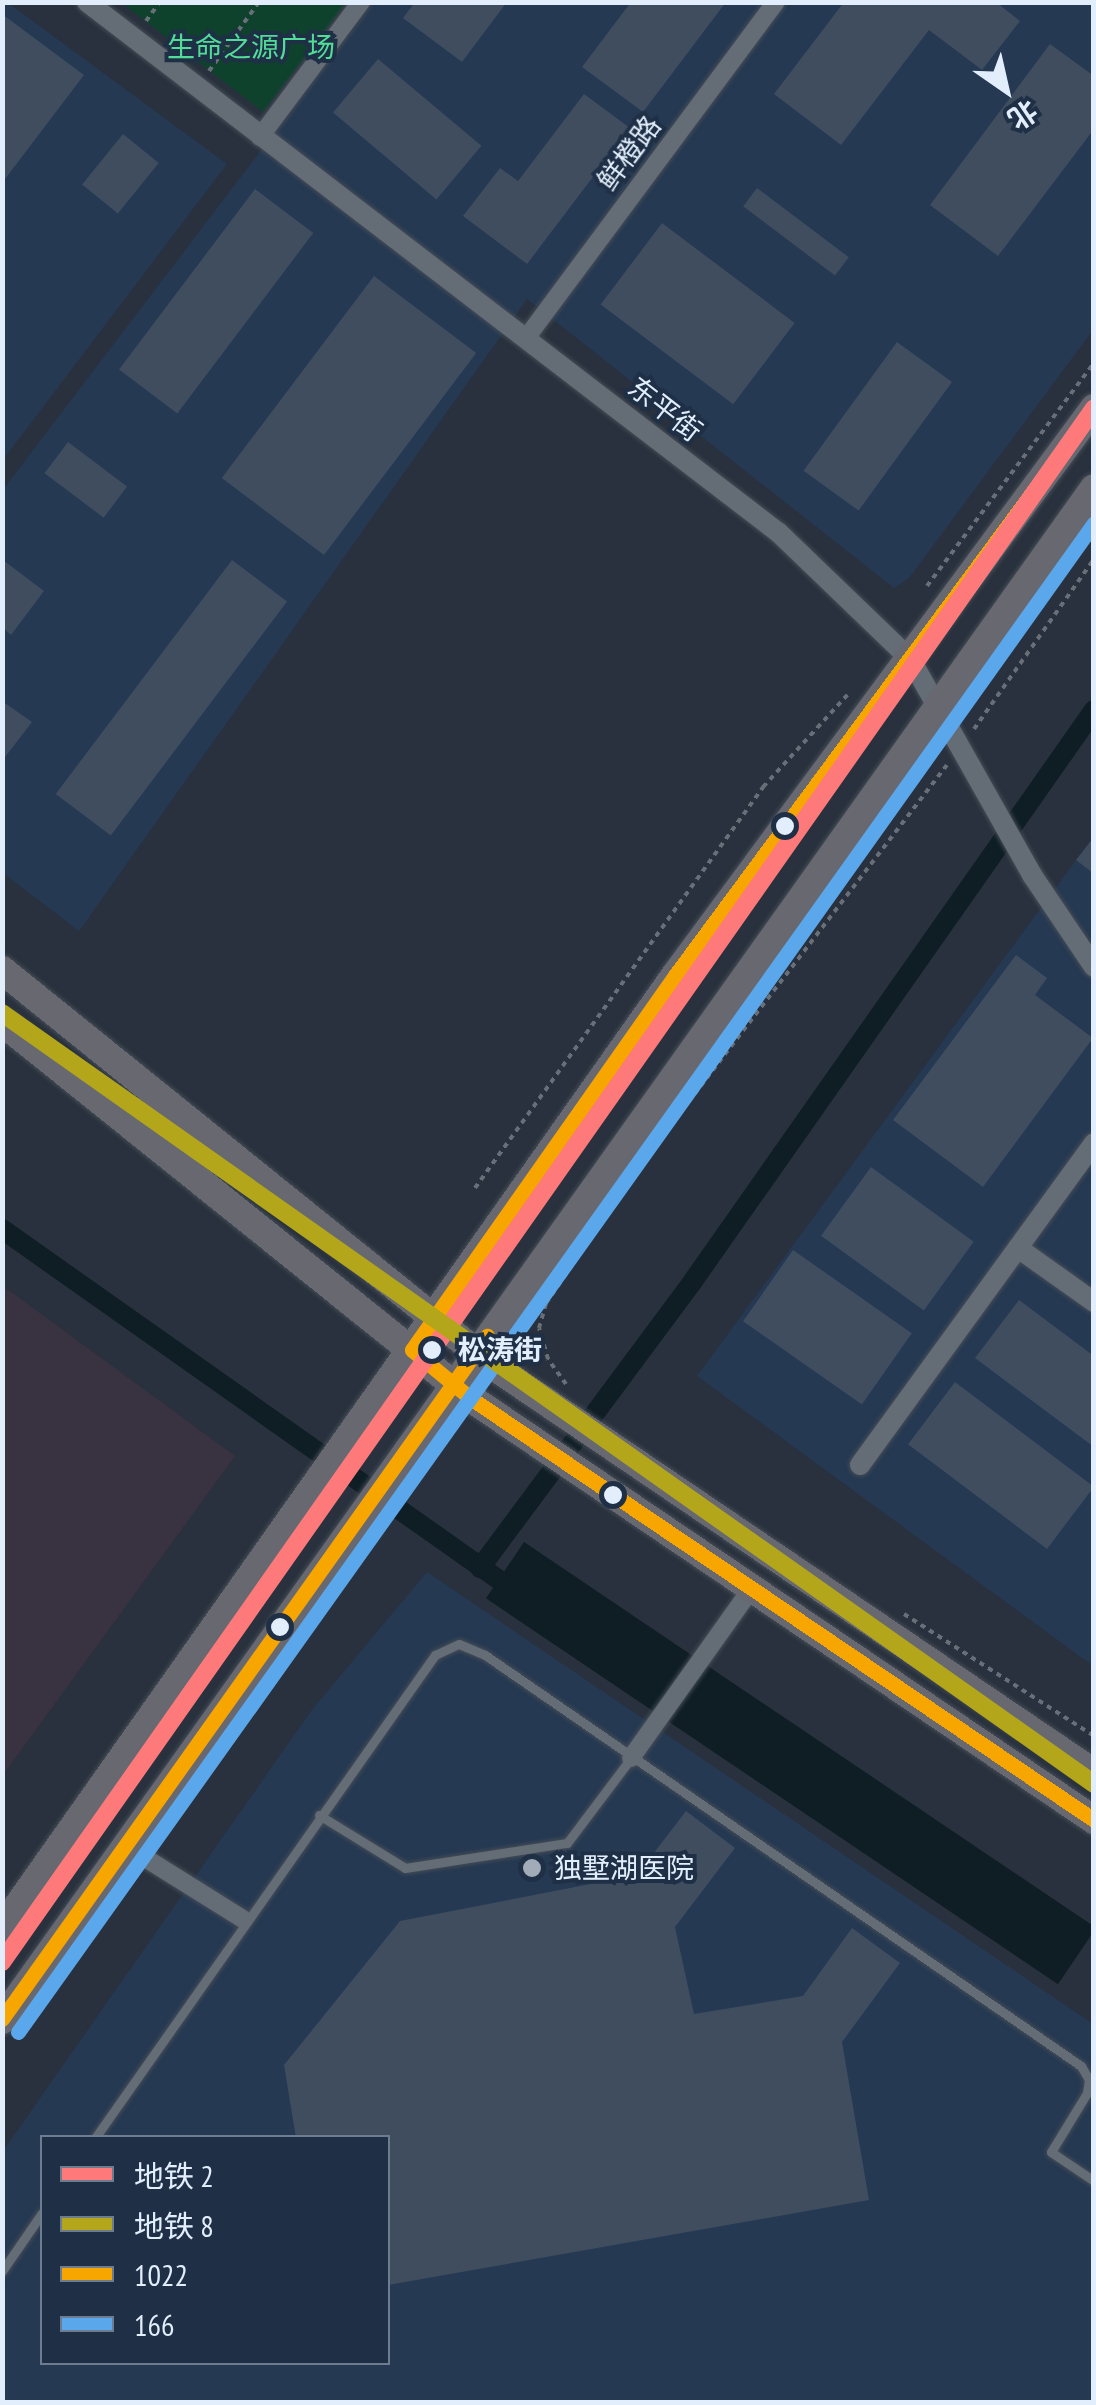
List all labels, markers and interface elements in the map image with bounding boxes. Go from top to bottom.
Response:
park label: 生命之源广场 [167,30,335,64]
north arrow [956,40,1056,140]
text: 北 [1001,92,1045,138]
street label: 鲜橙路 [590,109,668,197]
street label: 东平街 [622,370,708,448]
unlabelled marker [775,816,795,836]
marker: 松涛街 [415,1333,449,1367]
place label: 松涛街 [458,1333,542,1367]
unlabelled marker [603,1485,623,1505]
unlabelled marker [270,1617,290,1637]
place label: 独墅湖医院 [554,1851,694,1885]
marker: 独墅湖医院 [519,1855,545,1881]
legend [40,2135,390,2365]
text: 地铁 2 [134,2156,214,2195]
text: 地铁 8 [134,2206,214,2245]
text: 1022 [134,2255,188,2294]
text: 166 [134,2305,175,2344]

